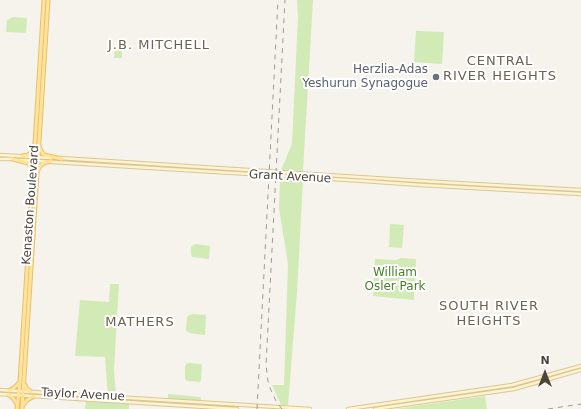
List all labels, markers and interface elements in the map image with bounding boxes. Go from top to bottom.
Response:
district label: J.B. MITCHELL [108,38,210,54]
district label: CENTRAL RIVER HEIGHTS [443,54,557,85]
place label: Herzlia-Adas Yeshurun Synagogue [302,63,428,91]
marker: Herzlia-Adas Yeshurun Synagogue [431,72,441,82]
street label: Kenaston Boulevard [20,145,42,265]
street label: Grant Avenue [249,168,331,186]
park label: William Osler Park [364,266,426,294]
district label: SOUTH RIVER HEIGHTS [439,299,539,330]
district label: MATHERS [105,315,175,331]
north arrow [525,353,565,393]
text: N [540,354,550,367]
street label: Taylor Avenue [41,386,125,404]

